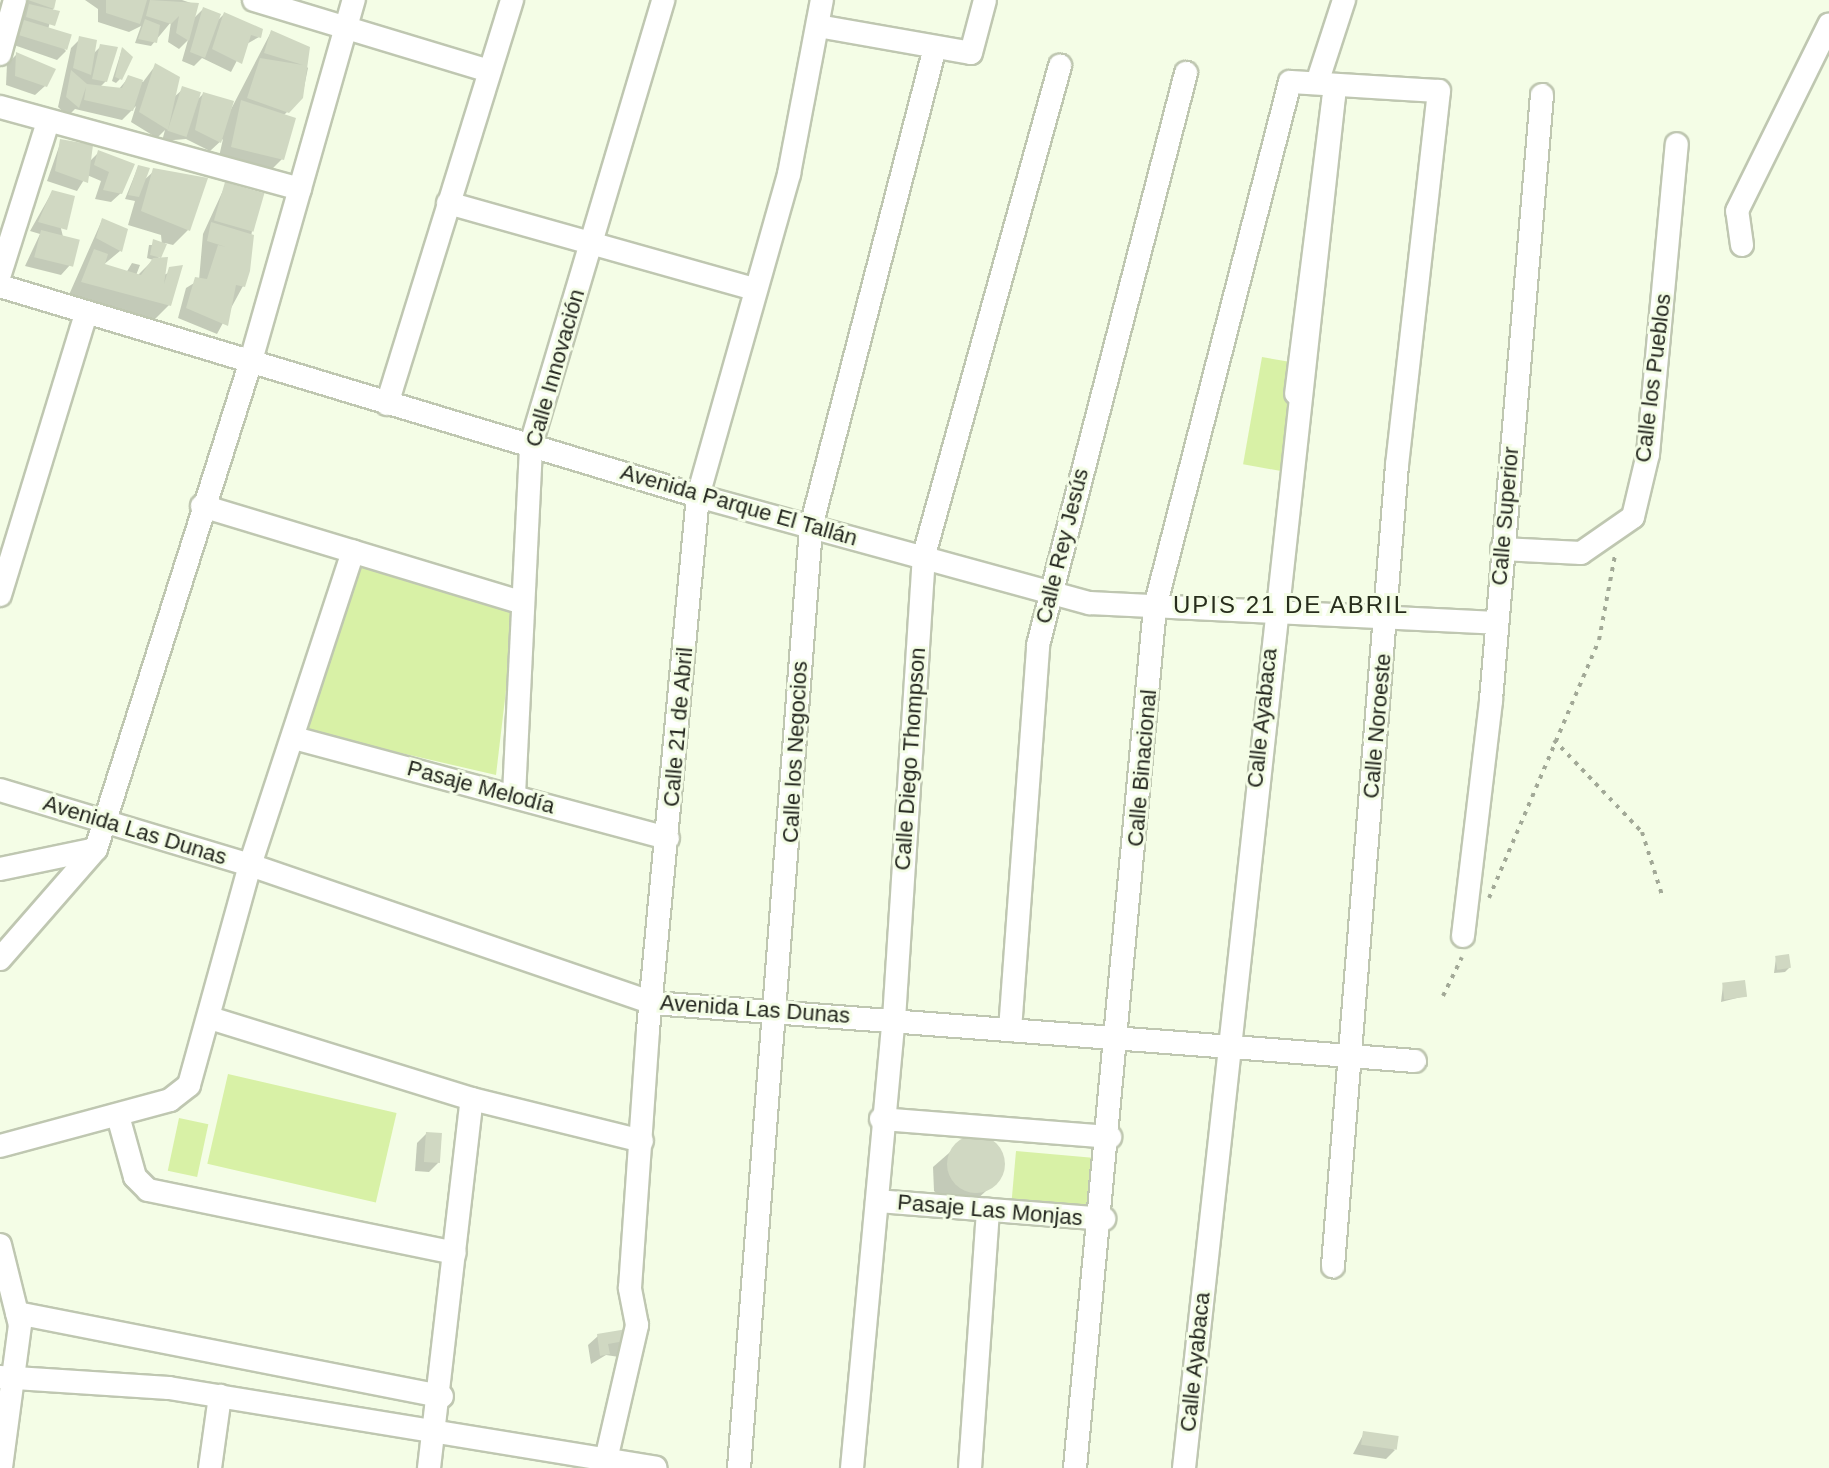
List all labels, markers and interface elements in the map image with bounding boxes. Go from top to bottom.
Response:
street label: Calle Innovación [520,286,590,450]
street label: Calle los Pueblos [1630,292,1676,464]
street label: Calle Superior [1486,445,1524,587]
street label: Avenida Parque El Tallán [617,458,861,552]
street label: Calle Rey Jesús [1030,466,1094,626]
district label: UPIS 21 DE ABRIL [1172,591,1410,619]
street label: Calle 21 de Abril [658,645,698,809]
street label: Calle Diego Thompson [889,646,931,872]
street label: Calle Ayabaca [1241,646,1283,790]
street label: Calle Noroeste [1358,652,1396,800]
street label: Calle los Negocios [777,660,813,844]
street label: Calle Binacional [1122,688,1162,848]
street label: Pasaje Melodía [404,755,558,819]
street label: Avenida Las Dunas [40,790,230,870]
street label: Avenida Las Dunas [659,989,851,1029]
street label: Pasaje Las Monjas [896,1189,1084,1231]
street label: Calle Ayabaca [1174,1290,1216,1434]

